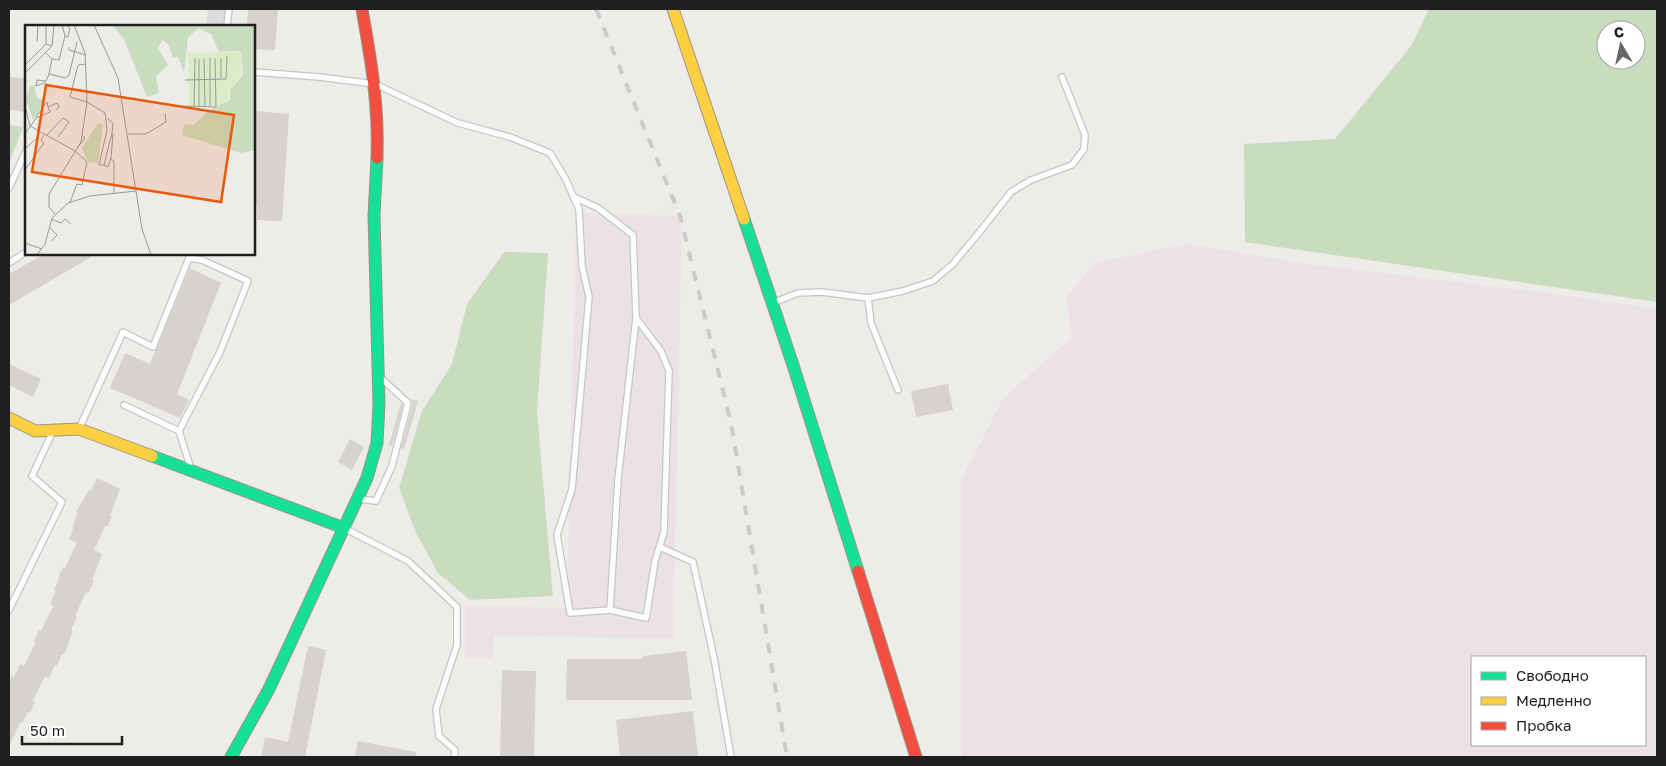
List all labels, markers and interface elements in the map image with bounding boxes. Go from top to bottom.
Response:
north arrow [1596,20,1646,70]
text: С [1613,22,1625,41]
inset map [25,25,255,255]
legend [1471,656,1646,746]
text: Свободно [1516,666,1589,684]
text: Медленно [1516,691,1592,709]
scale bar [22,714,122,746]
text: Пробка [1516,716,1571,734]
text: 50 m [30,721,65,739]

